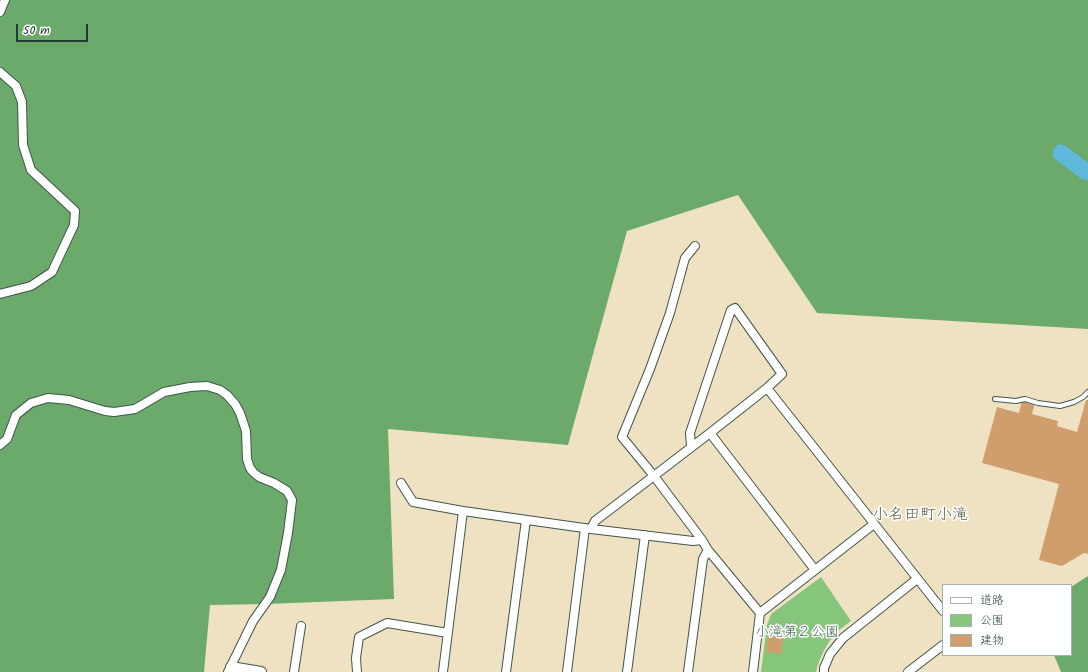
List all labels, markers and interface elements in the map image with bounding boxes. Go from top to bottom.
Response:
scale bar [18,16,90,42]
text: 50 m [23,21,50,40]
district label: 小名田町小滝 [872,506,968,526]
legend [942,584,1072,656]
text: 道路 [980,591,1004,610]
text: 公園 [980,611,1004,630]
park label: 小滝第２公園 [755,626,839,642]
text: 建物 [980,631,1004,650]

